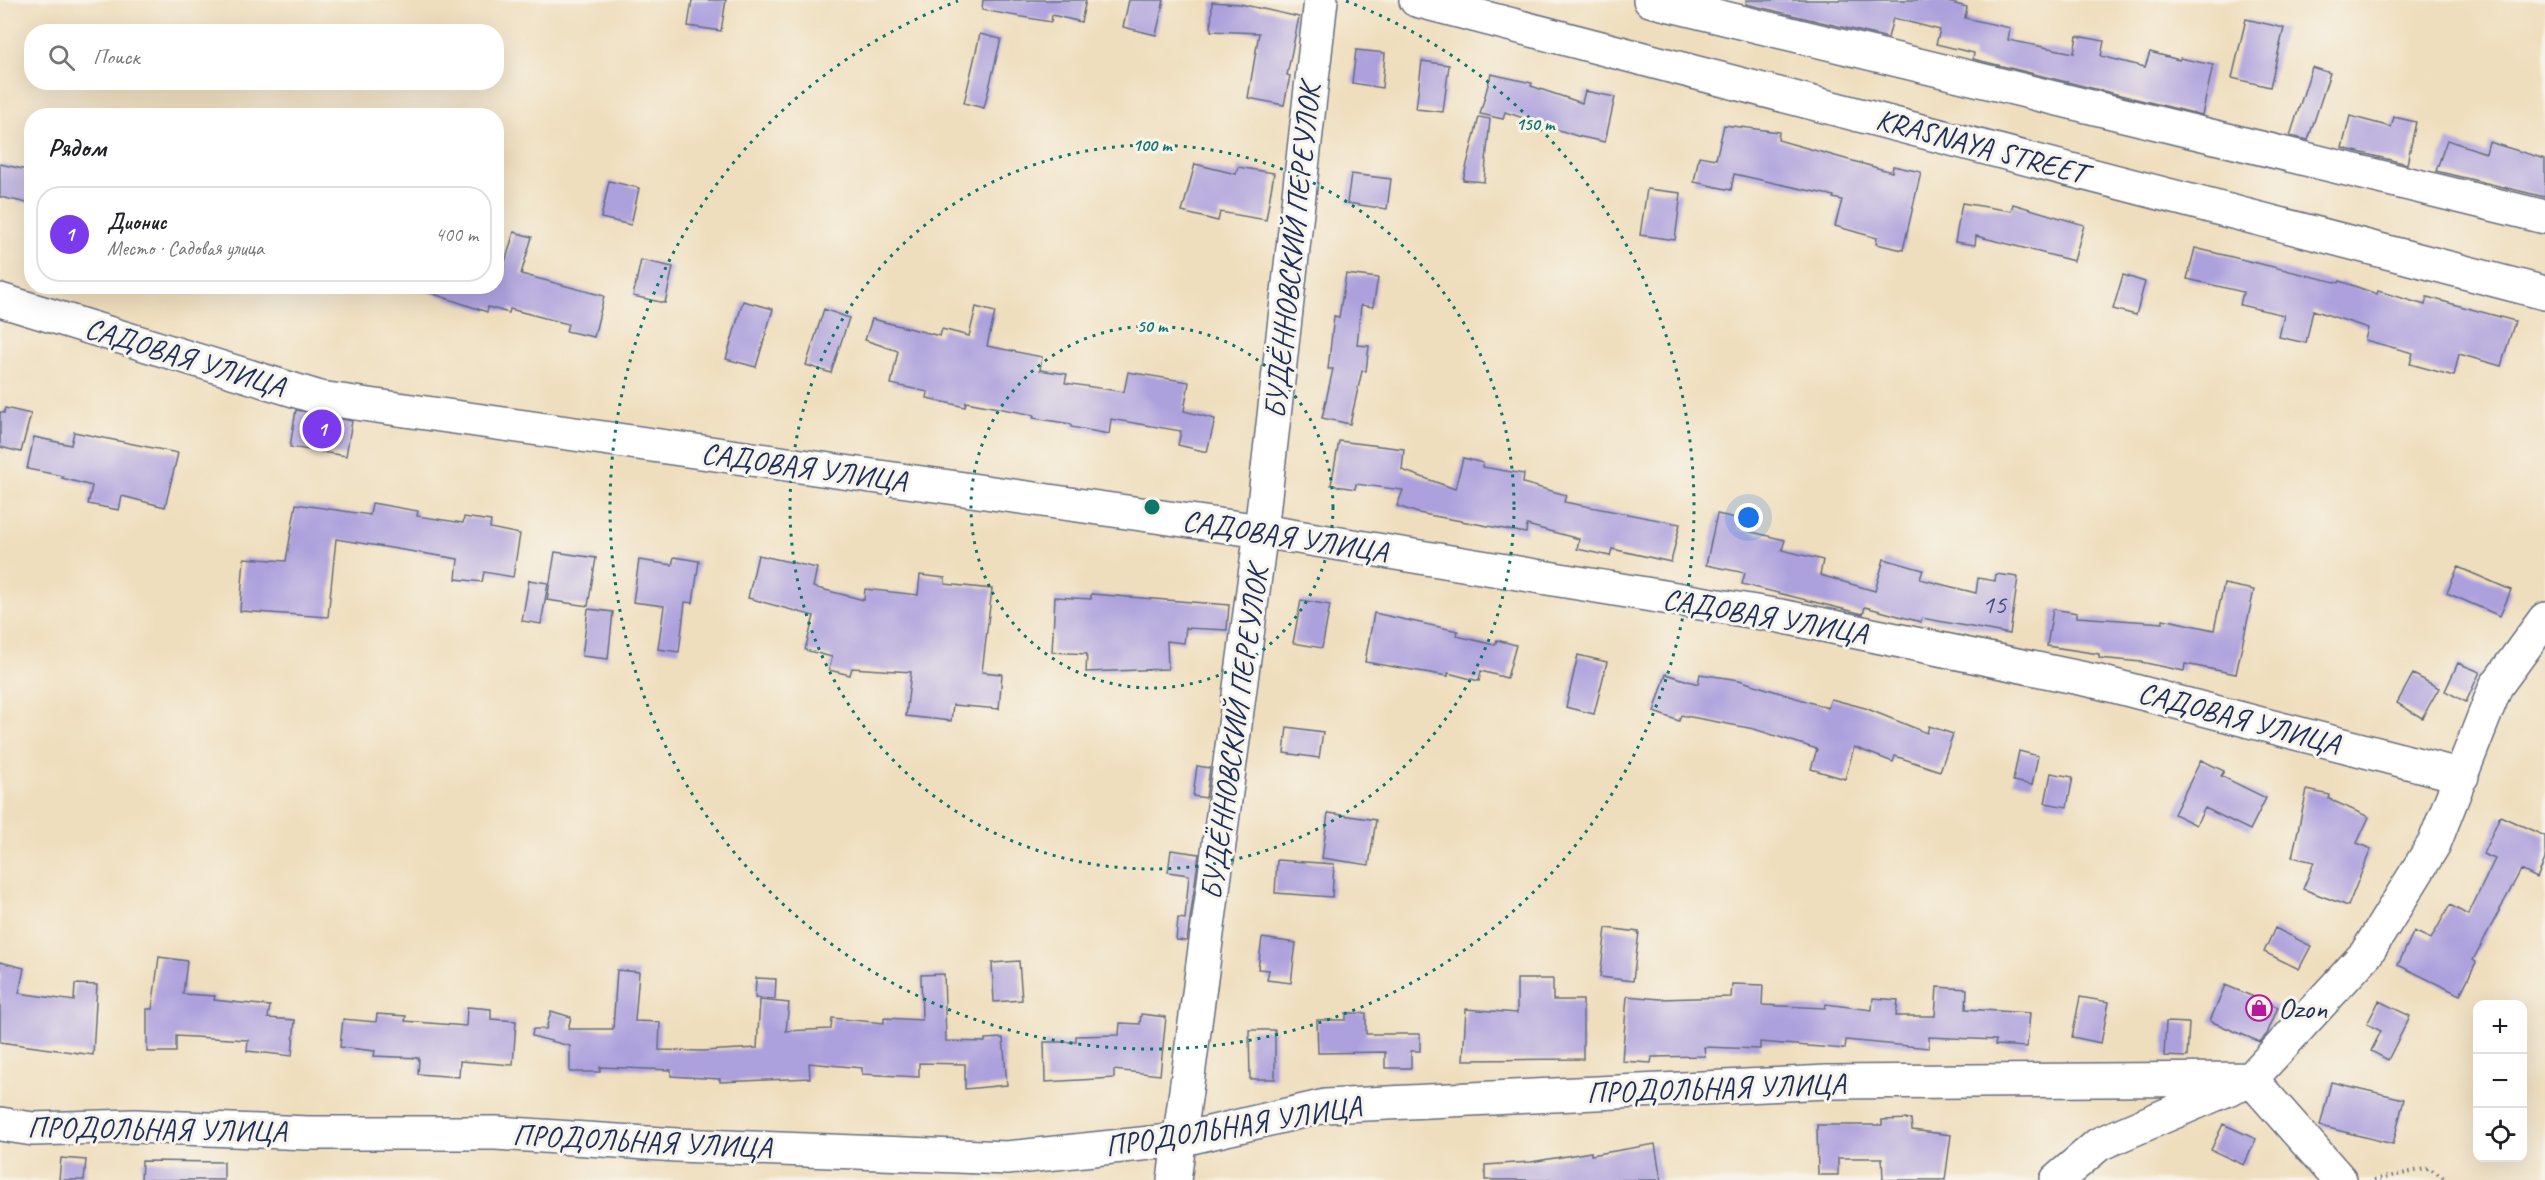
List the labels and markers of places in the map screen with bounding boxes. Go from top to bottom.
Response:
pin: 1 [302,406,342,452]
centre of rings [1142,497,1162,517]
place label: Ozon [2278,989,2328,1027]
shop icon: Ozon [2244,993,2274,1023]

